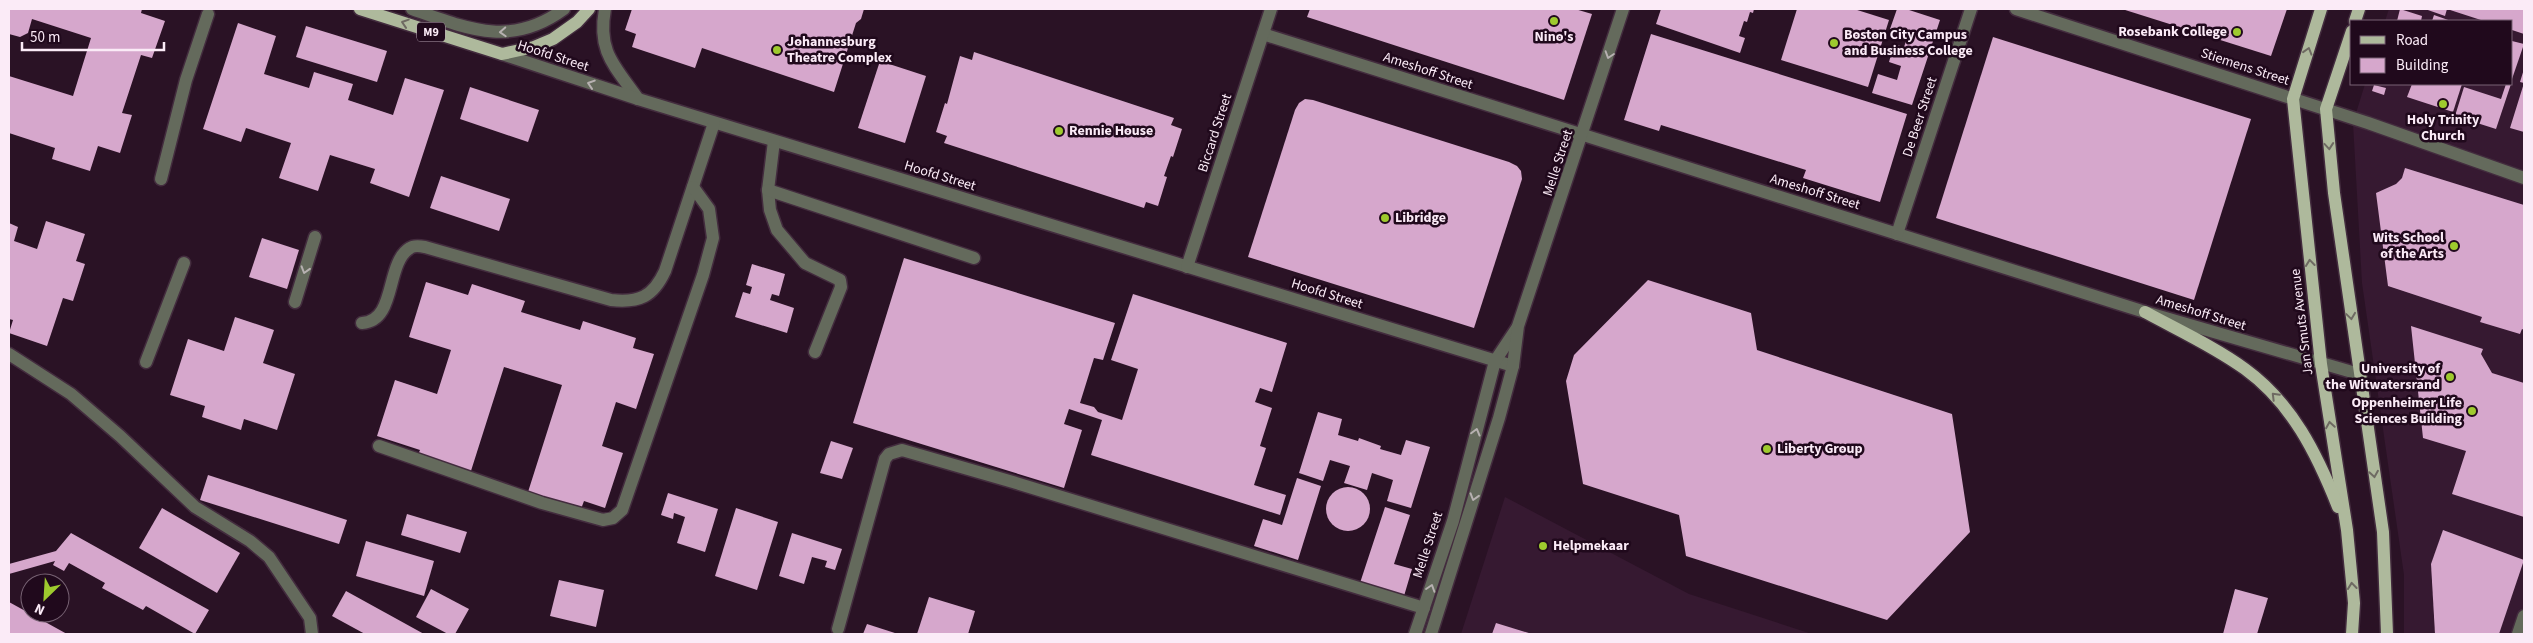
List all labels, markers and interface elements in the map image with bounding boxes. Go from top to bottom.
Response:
marker: Nino's [1548,15,1560,27]
one-way arrow [402,19,410,29]
scale bar [22,20,165,52]
legend [2350,20,2513,85]
road number: M9 [417,22,445,42]
place label: Rosebank College [2118,22,2227,42]
place label: Boston City Campus and Business College [1844,25,1973,61]
marker: Rosebank College [2231,26,2243,38]
text: 50 m [30,27,60,48]
one-way arrow [499,27,507,38]
place label: Nino's [1535,27,1573,47]
text: Road [2396,30,2428,51]
place label: Johannesburg Theatre Complex [787,32,892,68]
street label: Hoofd Street [515,35,591,77]
marker: Boston City Campus and Business College [1828,37,1840,49]
street label: Stiemens Street [2198,43,2292,91]
marker: Johannesburg Theatre Complex [771,44,783,56]
street label: Ameshoff Street [1381,47,1476,95]
one-way arrow [2302,48,2312,56]
one-way arrow [1604,50,1614,59]
text: Building [2396,55,2449,76]
street label: De Beer Street [1898,74,1942,160]
one-way arrow [588,80,596,90]
street label: Biccard Street [1193,91,1237,175]
marker: Holy Trinity Church [2437,98,2449,110]
place label: Holy Trinity Church [2407,110,2480,146]
place label: Rennie House [1069,121,1153,141]
marker: Rennie House [1053,125,1065,137]
street label: Melle Street [1538,127,1578,199]
one-way arrow [2323,142,2334,150]
street label: Hoofd Street [902,156,978,196]
street label: Ameshoff Street [1768,169,1863,215]
place label: Libridge [1395,208,1446,228]
marker: Libridge [1379,212,1391,224]
place label: Wits School of the Arts [2373,228,2444,264]
marker: Wits School of the Arts [2448,240,2460,252]
one-way arrow [2305,259,2316,267]
one-way arrow [300,265,310,274]
street label: Jan Smuts Avenue [2286,267,2318,376]
street label: Hoofd Street [1289,274,1365,314]
street label: Ameshoff Street [2154,290,2249,336]
one-way arrow [2345,312,2356,320]
place label: University of the Witwatersrand [2326,359,2441,395]
marker: University of the Witwatersrand [2444,371,2456,383]
one-way arrow [2271,393,2280,402]
place label: Oppenheimer Life Sciences Building [2351,393,2463,429]
marker: Oppenheimer Life Sciences Building [2466,405,2478,417]
one-way arrow [2326,420,2336,429]
one-way arrow [1470,428,1481,436]
place label: Liberty Group [1777,439,1863,459]
marker: Liberty Group [1761,443,1773,455]
one-way arrow [2369,470,2379,478]
one-way arrow [1469,492,1479,500]
street label: Melle Street [1408,509,1448,581]
place label: Helpmekaar [1553,536,1629,556]
marker: Helpmekaar [1537,540,1549,552]
north arrow [20,573,70,623]
one-way arrow [2347,581,2358,589]
one-way arrow [1425,584,1435,593]
text: N [31,598,48,620]

